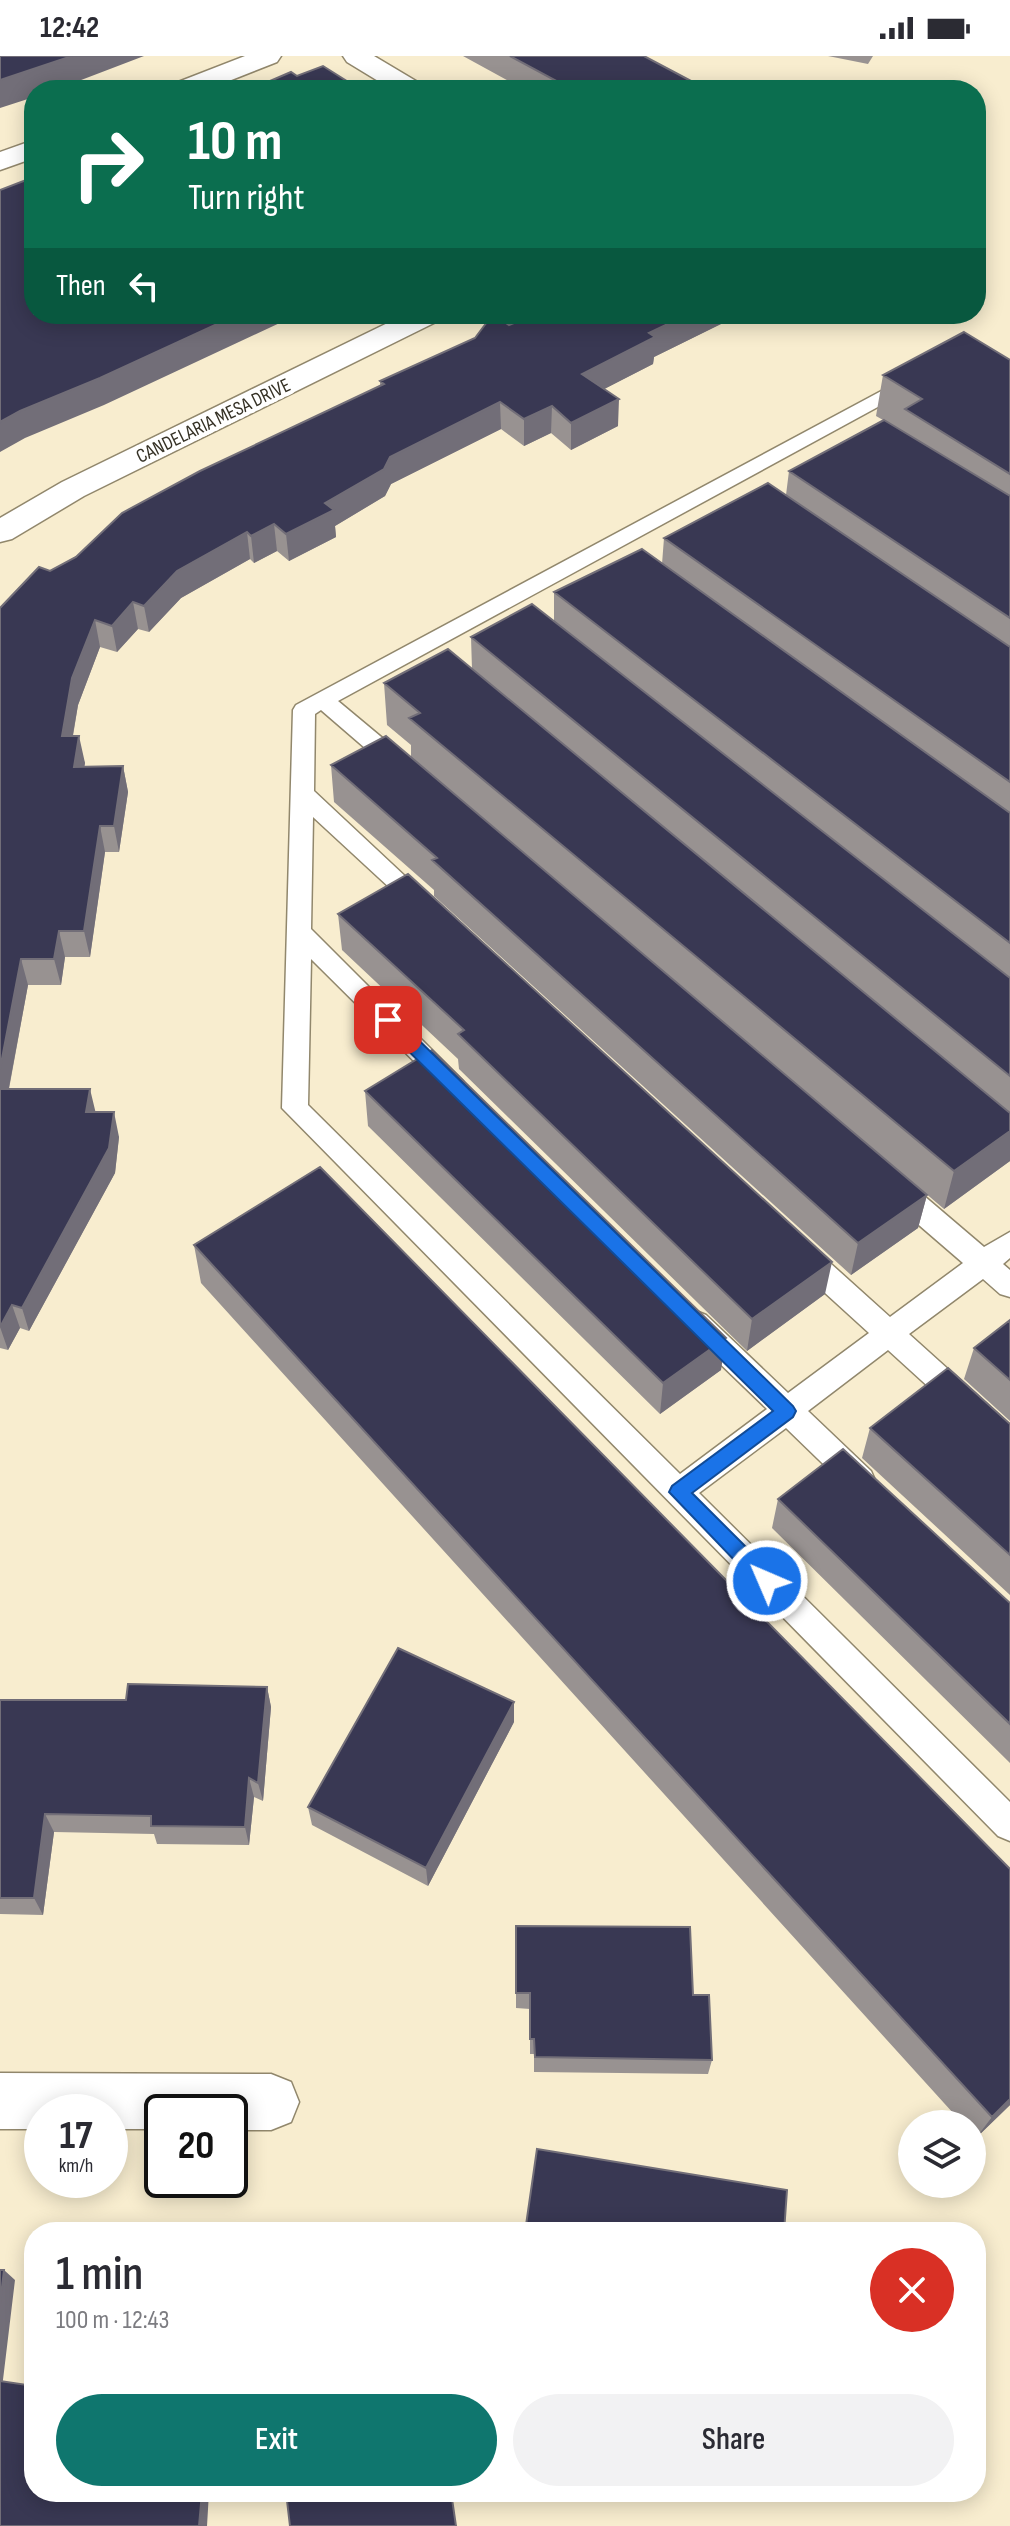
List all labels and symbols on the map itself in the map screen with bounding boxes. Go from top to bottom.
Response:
street label: CANDELARIA MESA DRIVE [132,373,294,469]
pin [354,986,422,1054]
position arrow [725,1539,809,1623]
speed limit sign: 20 [144,2094,248,2198]

